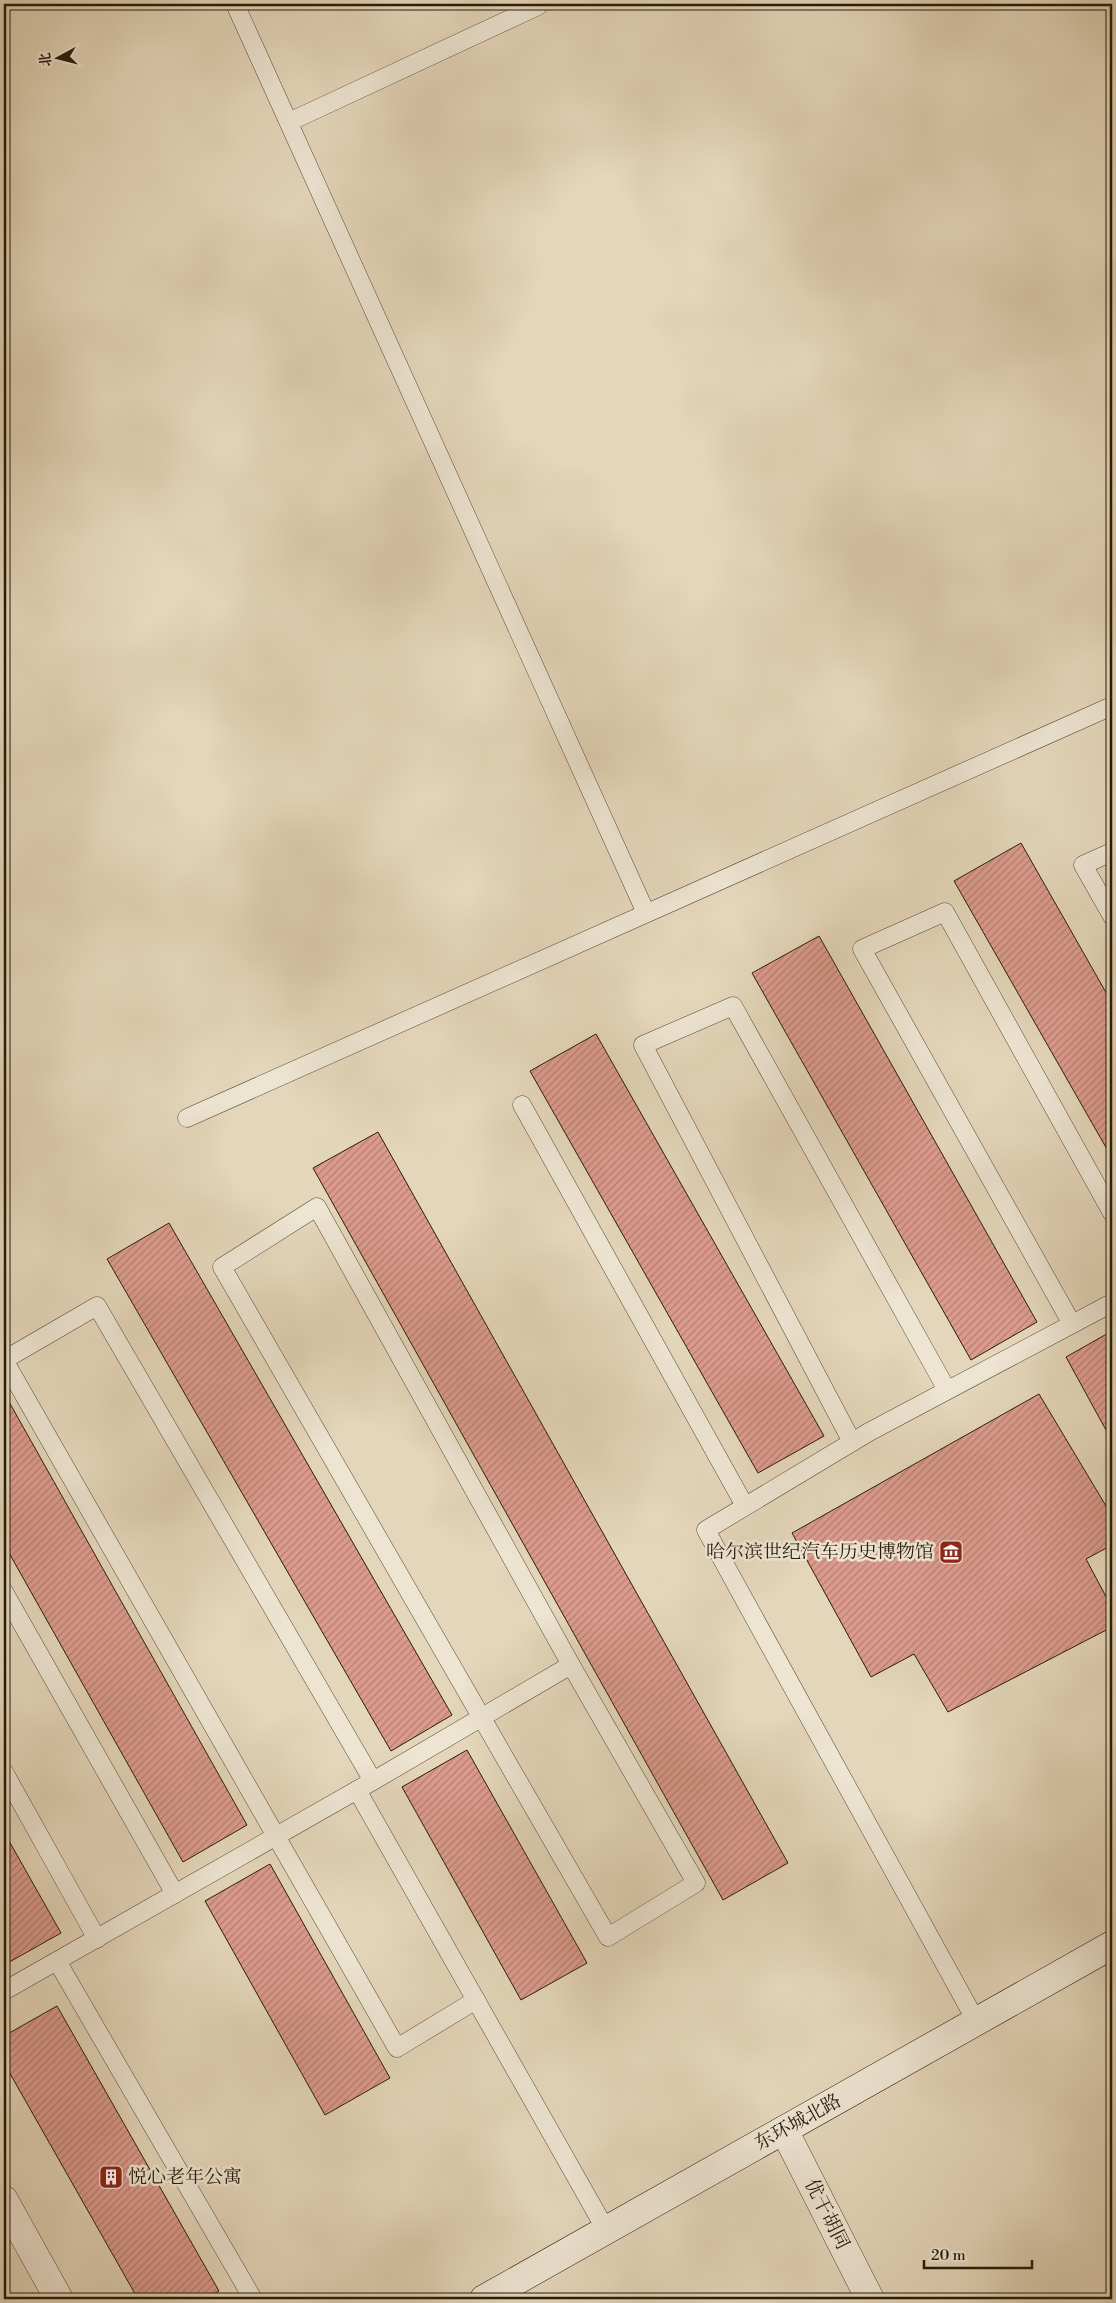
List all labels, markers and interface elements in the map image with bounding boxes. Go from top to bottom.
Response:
north arrow [32,32,82,82]
text: 北 [36,51,56,68]
museum icon: 哈尔滨世纪汽车历史博物馆 [938,1539,964,1565]
place label: 哈尔滨世纪汽车历史博物馆 [706,1540,934,1564]
street label: 东环城北路 [751,2088,845,2156]
building icon: 悦心老年公寓 [98,2164,124,2190]
place label: 悦心老年公寓 [128,2165,242,2189]
street label: 优干胡同 [799,2175,855,2253]
scale bar [924,2238,1031,2270]
text: 20 m [931,2246,966,2265]

